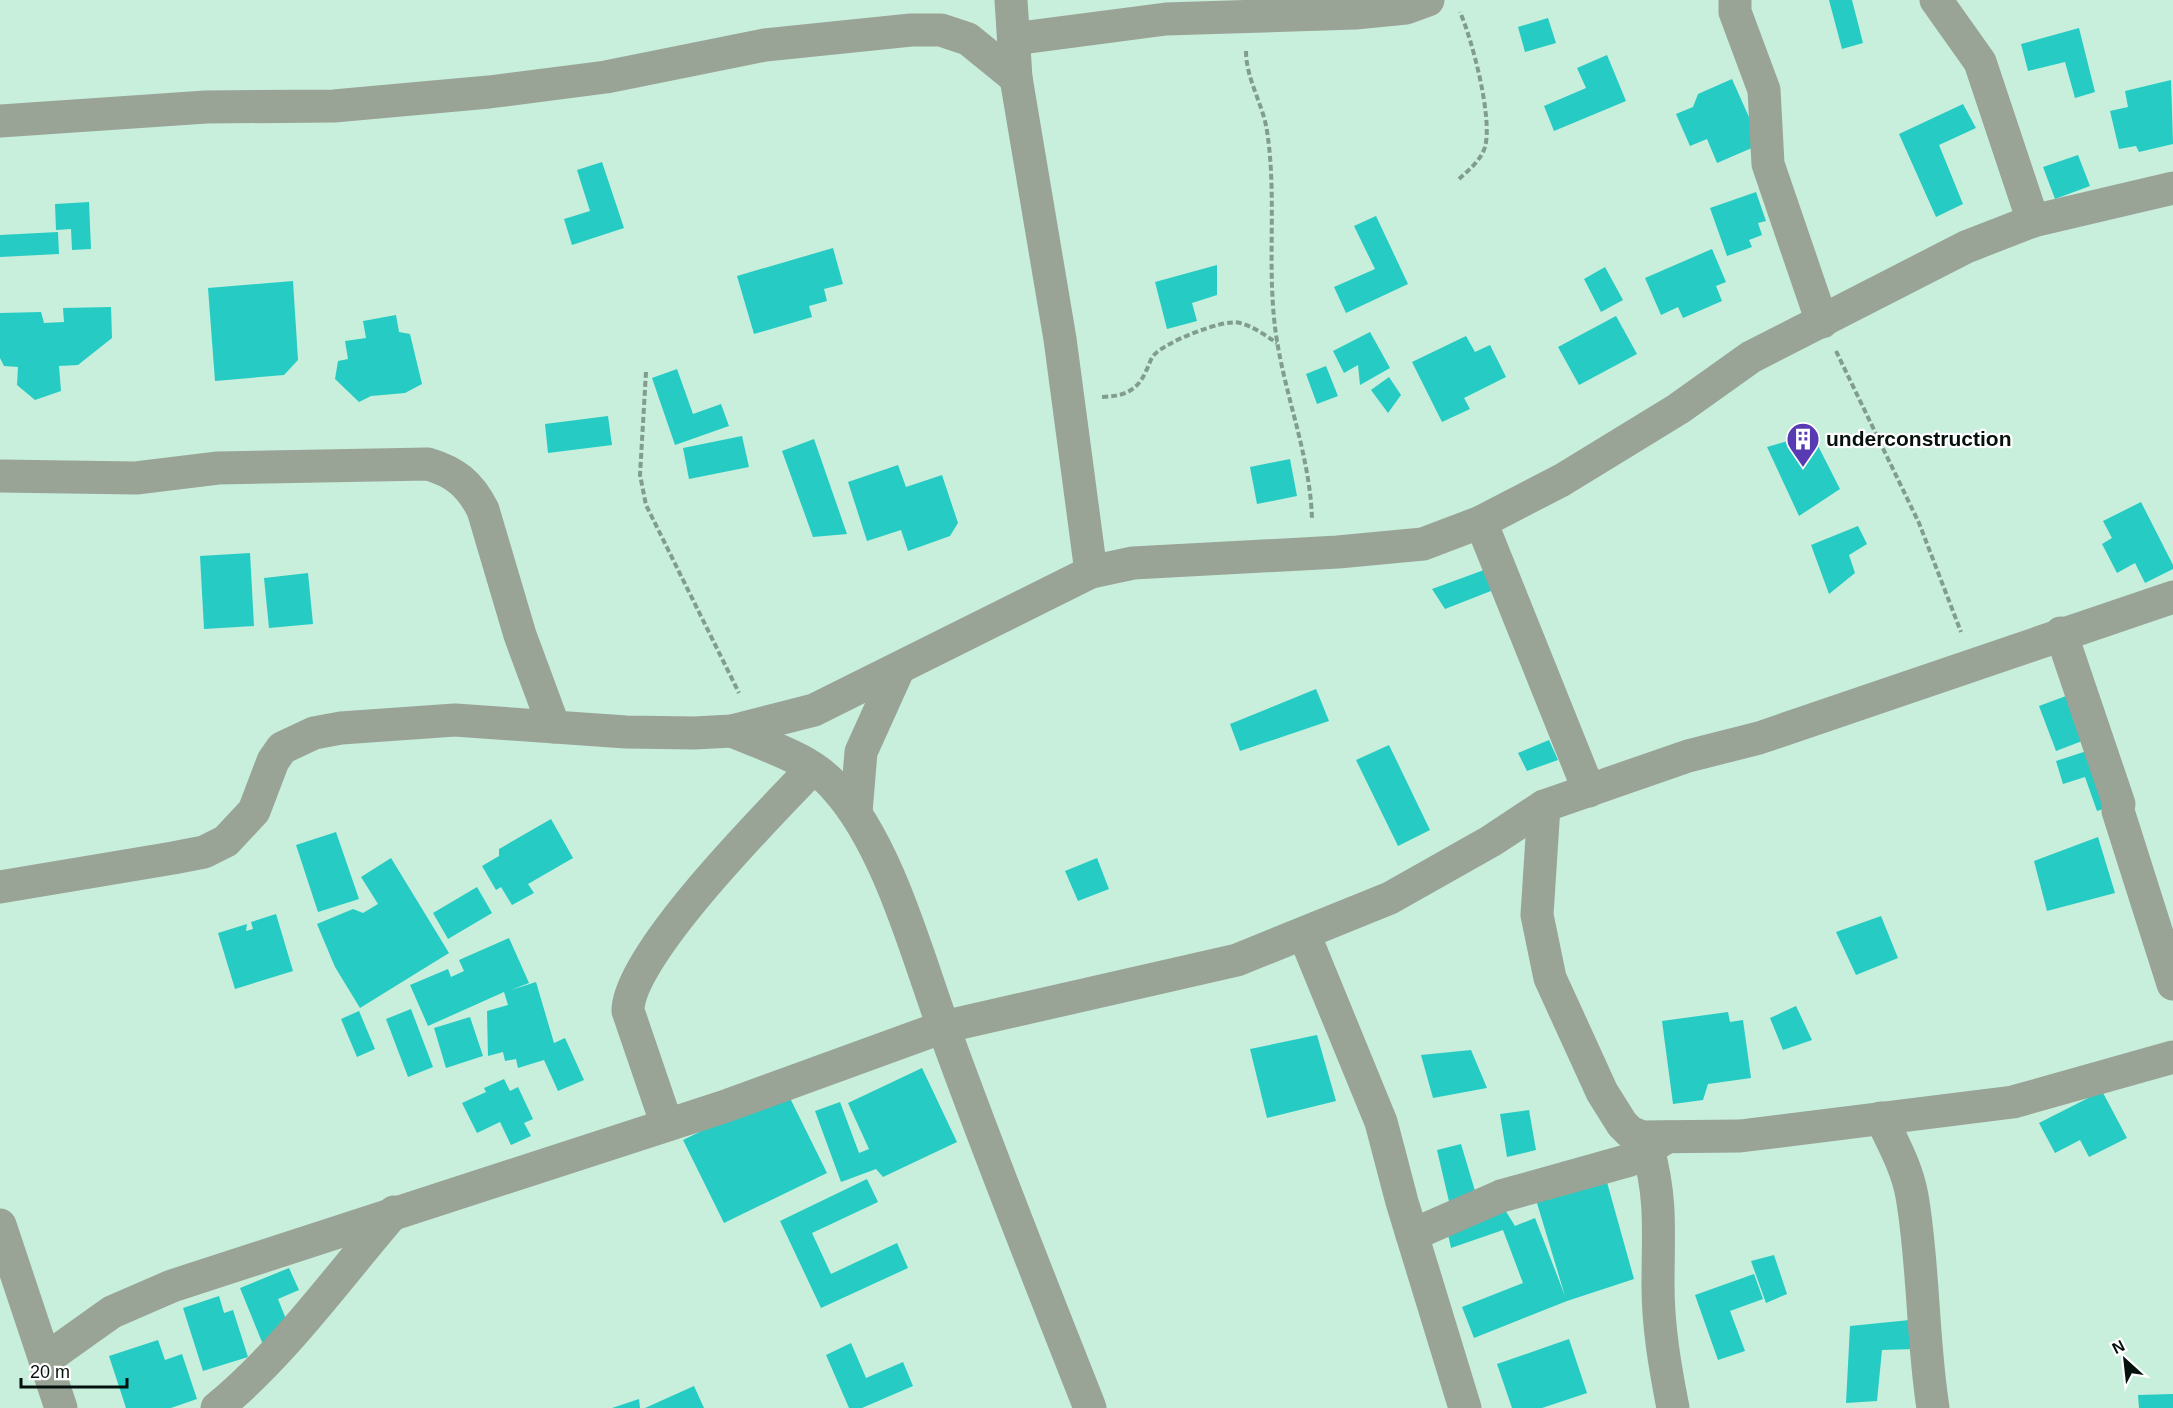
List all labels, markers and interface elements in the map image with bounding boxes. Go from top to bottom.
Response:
building icon: underconstruction [1785,421,1821,468]
place label: underconstruction [1826,427,2012,450]
north arrow [2095,1330,2155,1390]
text: N [2109,1337,2127,1357]
scale bar [21,1351,128,1389]
text: 20 m [30,1362,70,1382]

